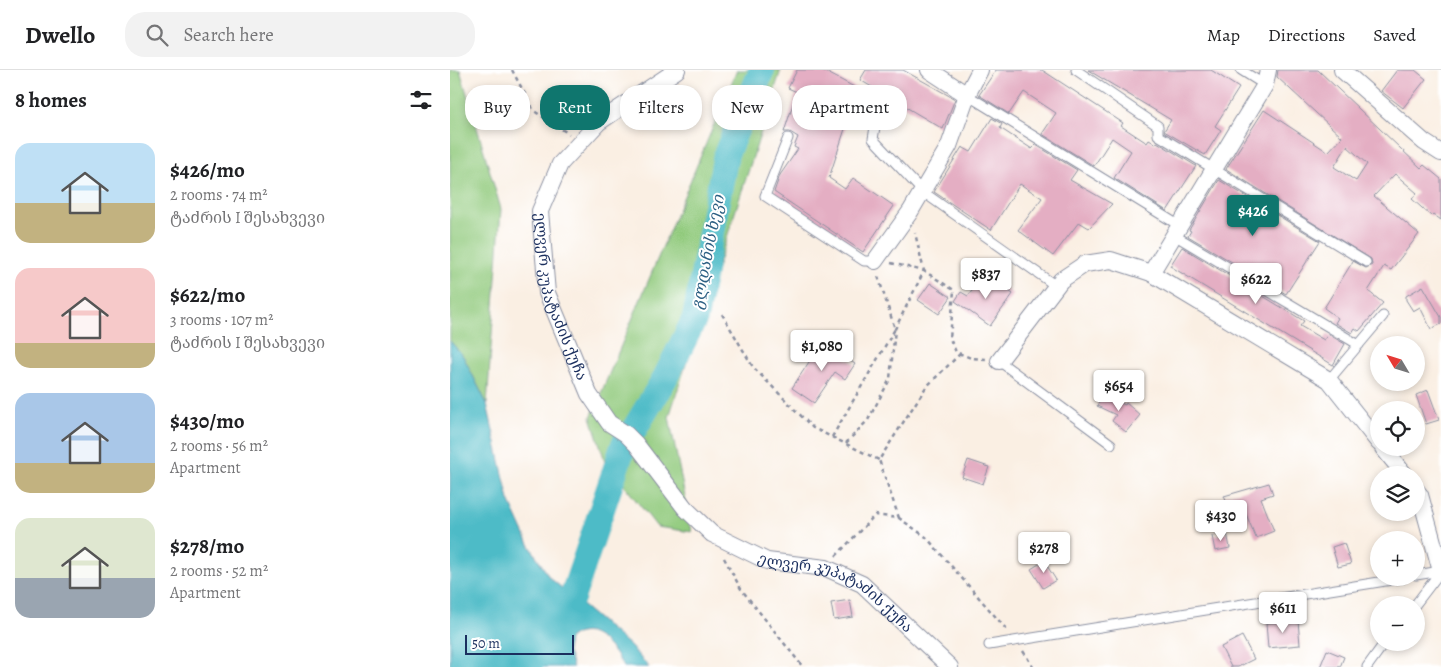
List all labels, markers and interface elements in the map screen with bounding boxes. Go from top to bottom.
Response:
search box [125,12,475,57]
text: Dwello [25,19,95,51]
icon: search [143,21,171,49]
text: Search here [183,22,274,48]
text: Map [1207,23,1240,47]
text: Directions [1268,23,1345,47]
text: Saved [1373,23,1416,47]
chip: Buy [465,85,530,130]
chip: Rent [540,85,610,130]
chip: Filters [620,85,702,130]
chip: New [712,85,782,130]
chip: Apartment [792,85,907,130]
text: 8 homes [15,86,87,114]
icon: filters [407,86,435,114]
text: $426/mo [170,156,245,184]
icon: home [55,163,115,223]
text: 2 rooms · 74 m² [170,184,268,206]
water label: გლდანის ხევი [686,192,730,311]
pin: $426 [1223,194,1283,237]
text: $426 [1238,200,1268,222]
text: ტაძრის I შესახვევი [170,207,325,229]
street label: ელვერ კუპატაძის ქუჩა [530,212,592,383]
pin: $837 [956,258,1016,300]
pin: $622 [1226,262,1286,305]
text: $837 [972,263,1000,285]
text: $622 [1241,268,1271,290]
text: $622/mo [170,281,245,309]
icon: home [55,288,115,348]
text: 3 rooms · 107 m² [170,309,273,331]
pin: $1,080 [781,330,863,372]
text: ტაძრის I შესახვევი [170,332,325,354]
text: $1,080 [801,335,843,357]
north arrow [1370,336,1425,391]
map controls [1370,336,1425,651]
pin: $654 [1089,370,1149,412]
text: $654 [1104,375,1134,397]
button: locate [1370,401,1425,456]
text: $430/mo [170,407,245,435]
icon: home [55,413,115,473]
text: 2 rooms · 56 m² [170,435,268,457]
text: Apartment [170,457,241,479]
button: layers [1370,466,1425,521]
pin: $430 [1191,500,1251,542]
text: $430 [1206,505,1236,527]
button: + [1370,531,1425,586]
text: $278/mo [170,532,244,560]
pin: $278 [1014,532,1074,574]
text: $278 [1029,537,1059,559]
icon: home [55,538,115,598]
street label: ელვერ კუპატაძის ქუჩა [755,548,917,637]
text: 2 rooms · 52 m² [170,560,268,582]
text: Apartment [170,582,241,604]
pin: $611 [1253,592,1313,634]
button: − [1370,596,1425,651]
text: $611 [1270,597,1296,619]
scale bar [465,632,574,655]
text: 50 m [472,634,500,653]

